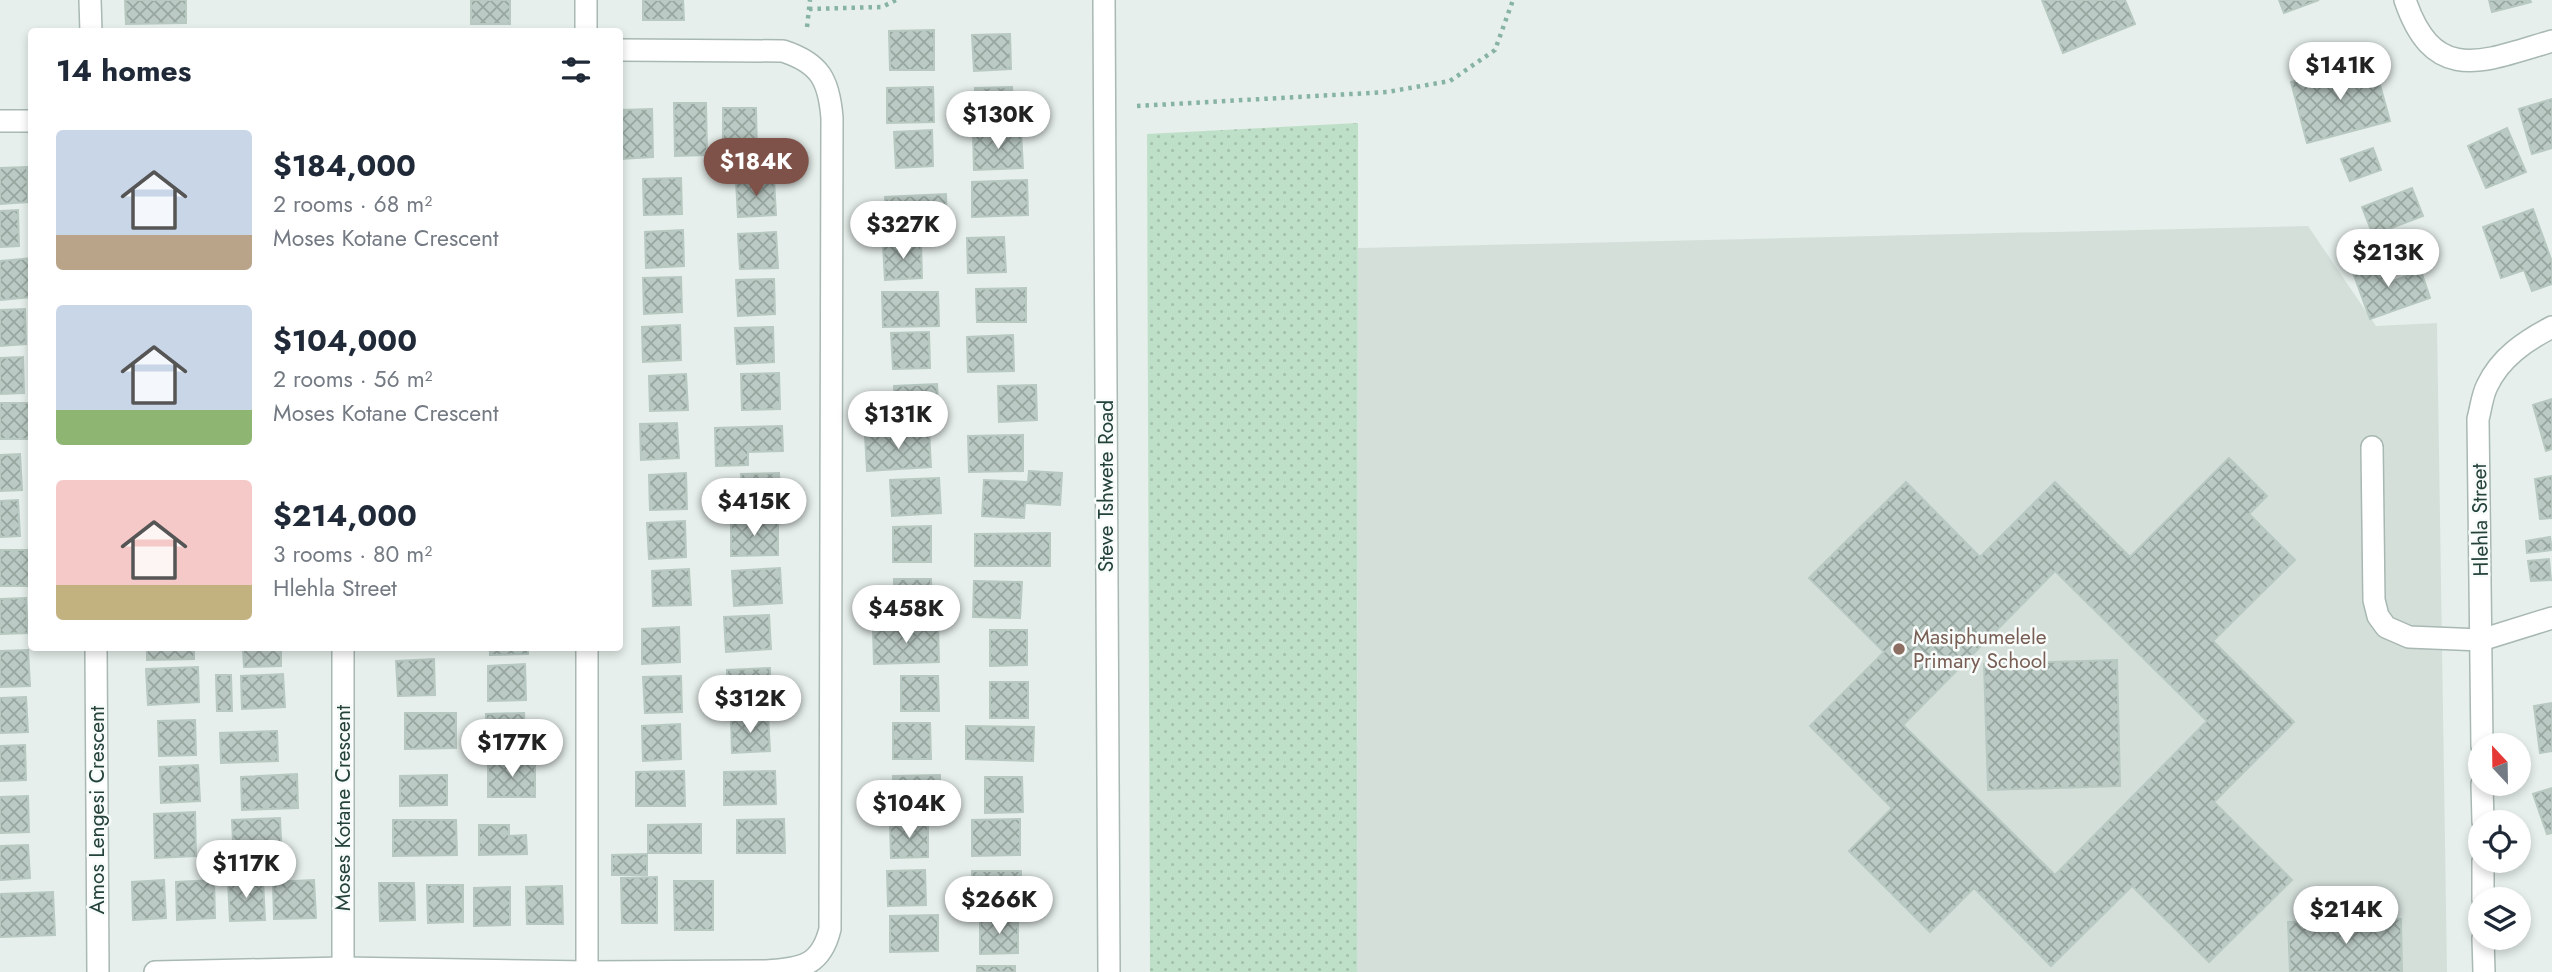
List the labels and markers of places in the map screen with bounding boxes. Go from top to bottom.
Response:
pin: $141K [2291,42,2389,102]
pin: $130K [949,92,1047,151]
pin: $184K [707,138,805,198]
pin: $327K [854,202,952,261]
pin: $213K [2339,230,2437,289]
pin: $131K [849,392,947,451]
pin: $415K [705,478,803,538]
pin: $458K [857,586,955,645]
place label: Masiphumelele Primary School [1913,622,2047,676]
marker: Masiphumelele Primary School [1891,641,1907,657]
pin: $312K [701,676,799,735]
pin: $177K [463,720,561,779]
pin: $104K [860,780,958,840]
pin: $117K [197,841,295,900]
pin: $266K [950,876,1048,936]
pin: $214K [2297,886,2395,946]

